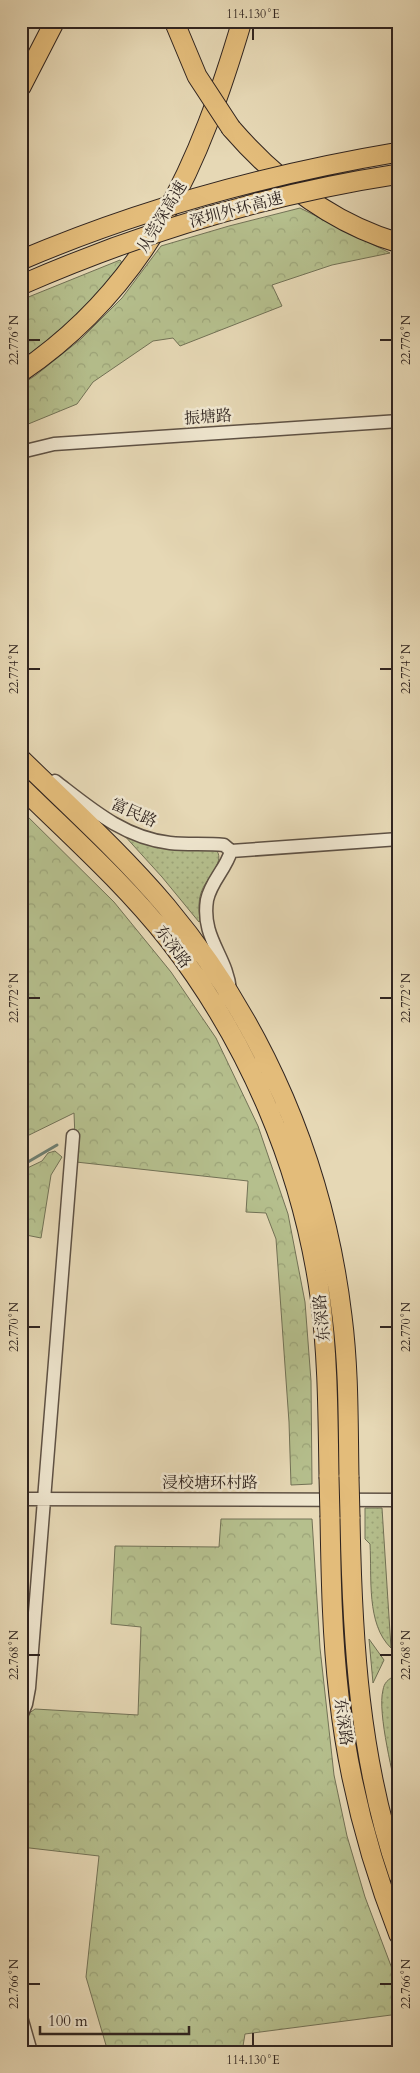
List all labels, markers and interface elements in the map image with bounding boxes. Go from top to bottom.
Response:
text: 114.130°E [226,6,280,22]
street label: 从莞深高速 [132,177,192,257]
street label: 深圳外环高速 [187,187,285,233]
text: 22.776°N [6,314,22,365]
text: 22.776°N [398,314,414,365]
street label: 振塘路 [183,404,233,430]
text: 22.774°N [6,643,22,694]
text: 22.774°N [398,643,414,694]
street label: 富民路 [108,793,160,833]
street label: 东深路 [150,921,196,973]
text: 22.772°N [6,972,22,1023]
text: 22.772°N [398,972,414,1023]
street label: 东深路 [309,1293,335,1343]
text: 22.770°N [6,1301,22,1352]
text: 22.770°N [398,1301,414,1352]
street label: 浸校塘环村路 [162,1472,258,1494]
text: 22.768°N [6,1629,22,1680]
text: 22.768°N [398,1629,414,1680]
street label: 东深路 [329,1697,357,1747]
text: 22.766°N [6,1958,22,2009]
text: 22.766°N [398,1958,414,2009]
scale bar [40,2003,189,2035]
text: 100 m [48,2011,88,2031]
text: 114.130°E [226,2052,280,2068]

